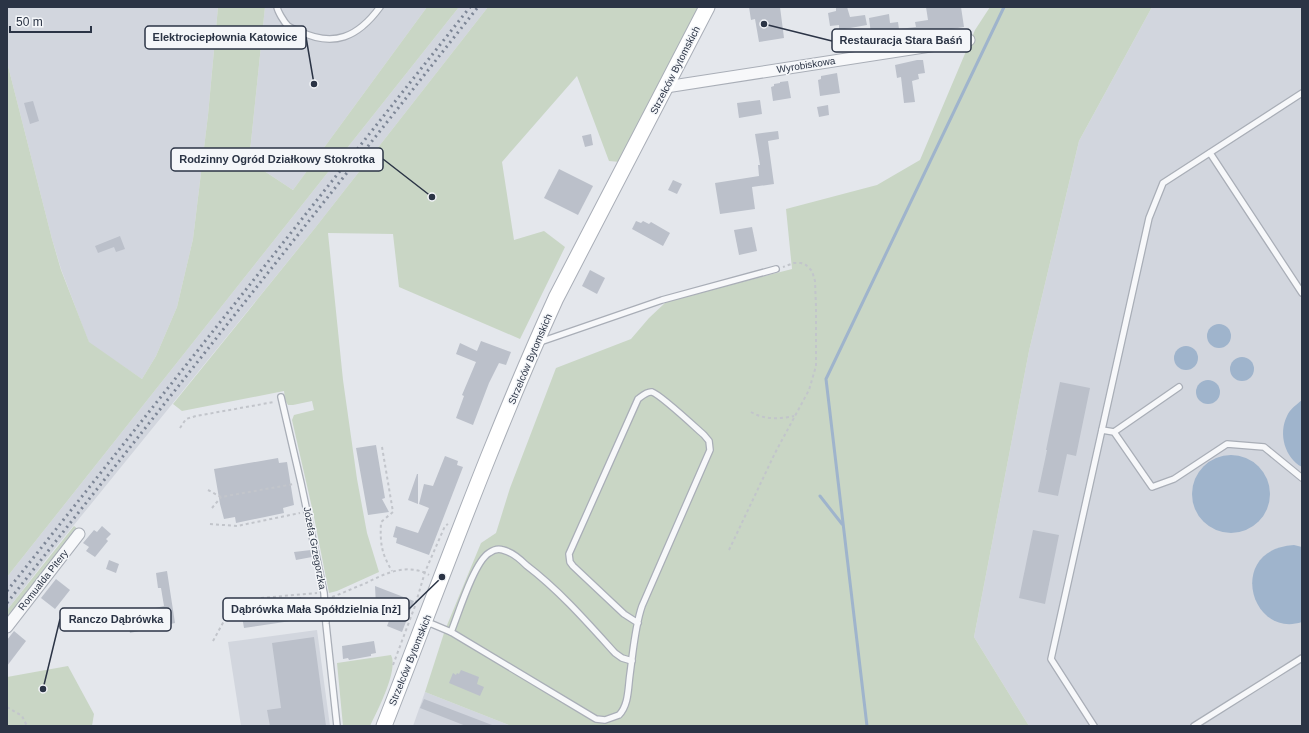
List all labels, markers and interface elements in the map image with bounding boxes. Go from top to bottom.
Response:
scale bar [10,8,91,34]
text: 50 m [16,15,43,29]
street label: Strzelców Bytomskich [648,24,702,116]
callout: Elektrociepłownia Katowice [145,26,306,49]
callout: Restauracja Stara Baśń [832,29,971,52]
text: Elektrociepłownia Katowice [153,31,297,43]
text: Restauracja Stara Baśń [840,34,963,46]
street label: Wyrobiskowa [776,55,837,75]
callout: Rodzinny Ogród Działkowy Stokrotka [171,148,383,171]
text: Rodzinny Ogród Działkowy Stokrotka [179,153,376,165]
street label: Strzelców Bytomskich [506,312,554,406]
street label: Józefa Grzegorzka [302,506,328,591]
street label: Romualda Pitery [16,547,70,613]
callout: Dąbrówka Mała Spółdzielnia [nż] [223,598,409,621]
text: Dąbrówka Mała Spółdzielnia [nż] [231,603,401,615]
callout: Ranczo Dąbrówka [60,608,171,631]
text: Ranczo Dąbrówka [69,613,164,625]
street label: Strzelców Bytomskich [387,613,433,707]

